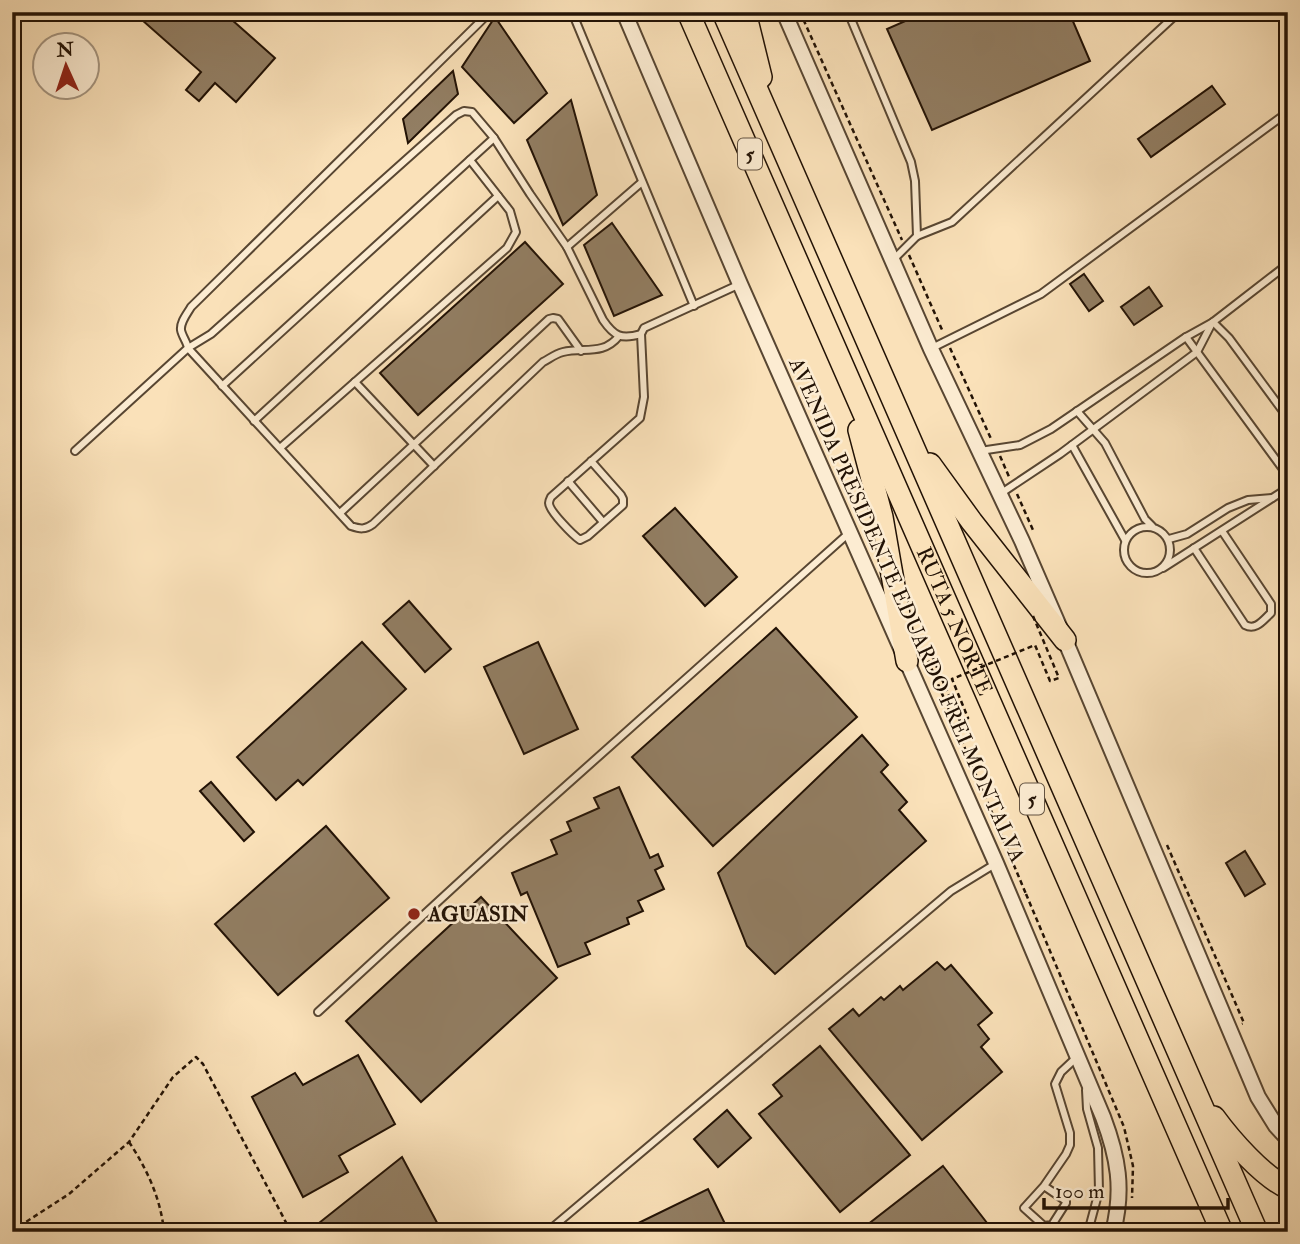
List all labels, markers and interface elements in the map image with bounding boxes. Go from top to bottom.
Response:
north arrow [32,32,102,102]
text: N [55,38,75,63]
road number: 5 [738,138,762,170]
street label: AVENIDA PRESIDENTE EDUARDO FREI MONTALVA [782,353,1031,867]
street label: RUTA 5 NORTE [910,543,998,700]
road number: 5 [1020,784,1044,814]
place label: AGUASIN [427,901,529,928]
marker: AGUASIN [406,906,422,922]
scale bar [1044,1167,1228,1211]
text: 100 m [1055,1178,1105,1205]

